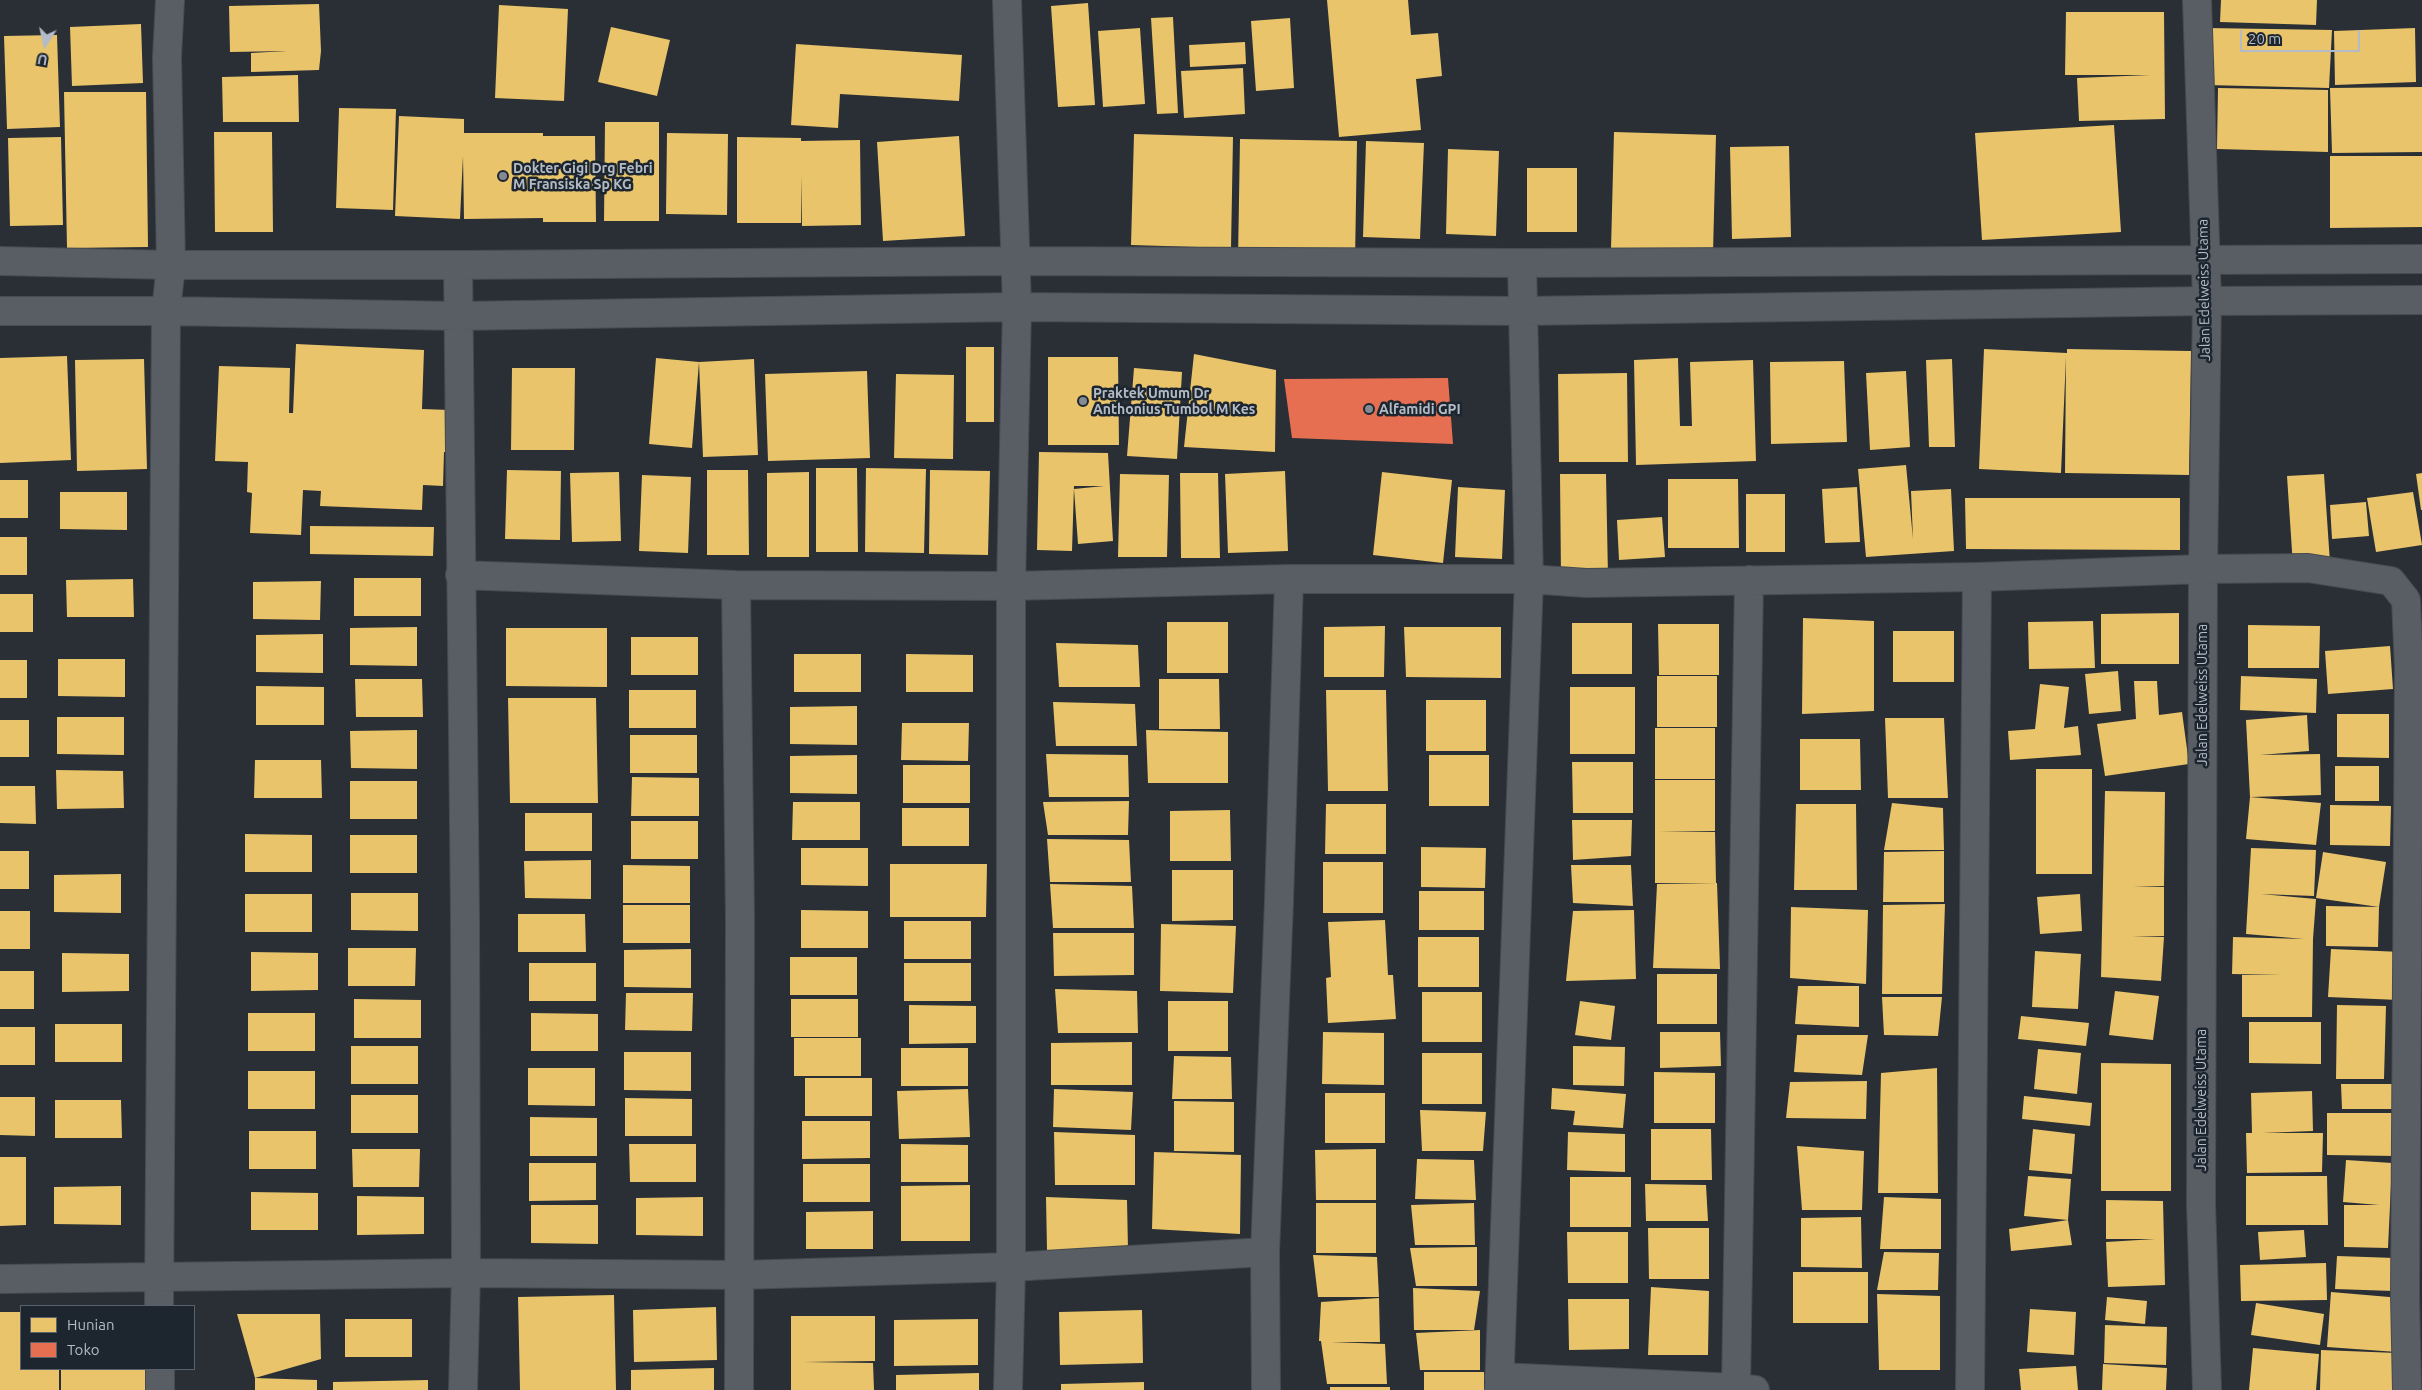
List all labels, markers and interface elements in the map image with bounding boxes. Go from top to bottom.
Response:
north arrow [20,20,70,70]
scale bar [2242,20,2362,52]
text: 20 m [2248,30,2281,47]
text: U [36,51,49,69]
place label: Dokter Gigi Drg Febri M Fransiska Sp KG [513,160,653,192]
marker: Dokter Gigi Drg Febri M Fransiska Sp KG [497,170,509,182]
street label: Jalan Edelweiss Utama [2194,219,2214,361]
place label: Praktek Umum Dr Anthonius Tumbol M Kes [1093,385,1255,418]
marker: Praktek Umum Dr Anthonius Tumbol M Kes [1077,395,1089,407]
place label: Alfamidi GPI [1379,401,1461,417]
marker: Alfamidi GPI [1363,403,1375,415]
street label: Jalan Edelweiss Utama [2194,624,2210,766]
street label: Jalan Edelweiss Utama [2193,1029,2209,1171]
legend [20,1305,195,1370]
text: Hunian [67,1316,115,1333]
text: Toko [67,1341,99,1358]

